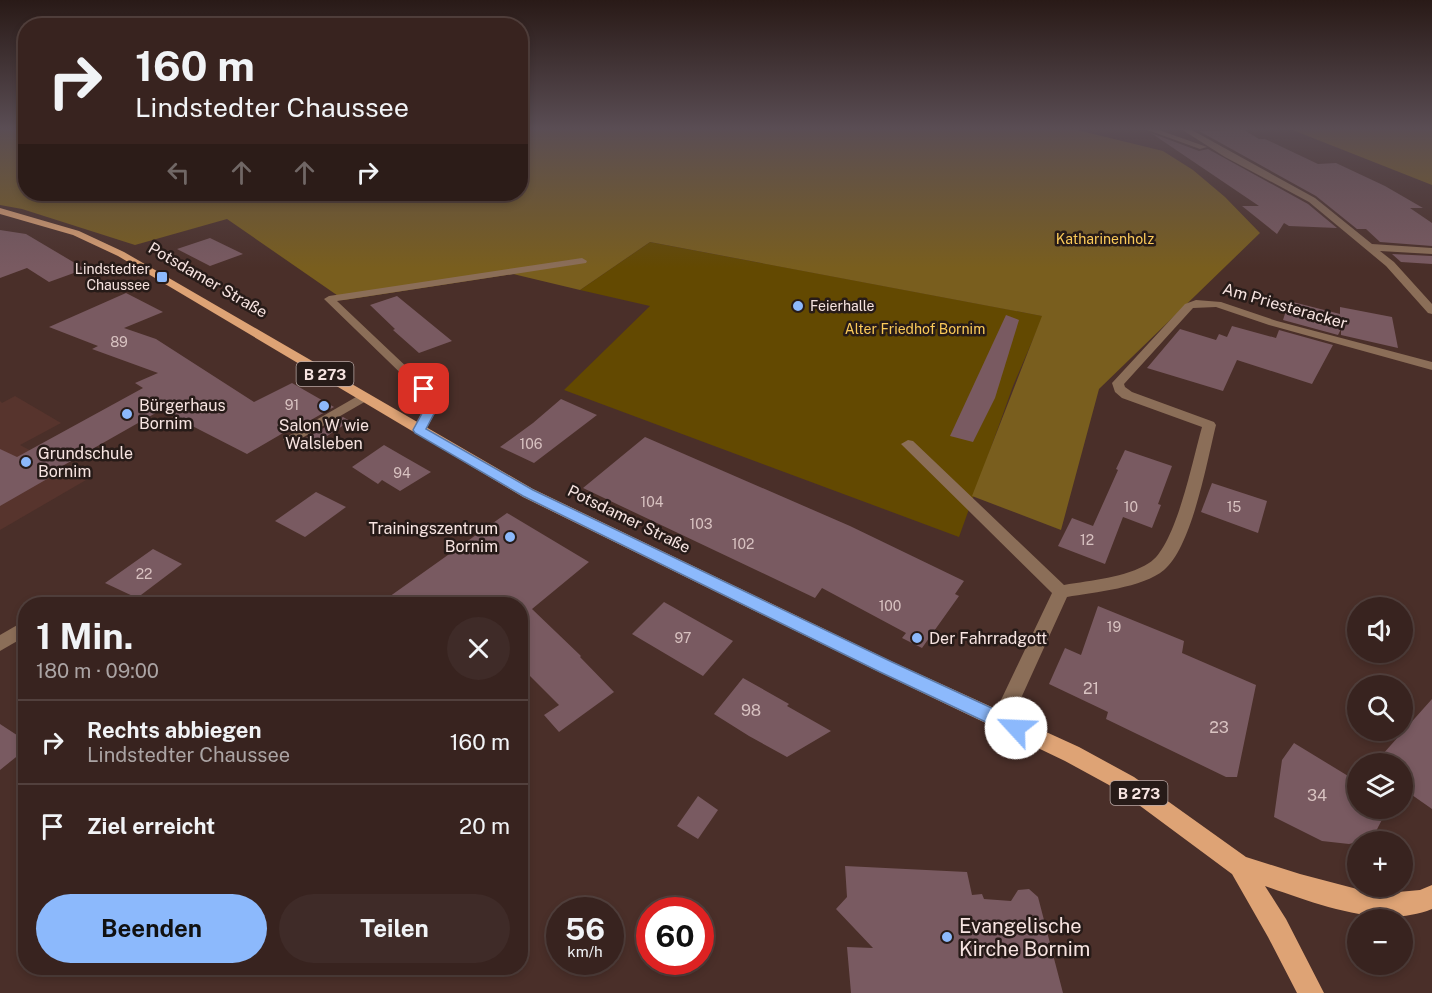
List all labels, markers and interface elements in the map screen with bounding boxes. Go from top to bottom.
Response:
text: 160 m [135,41,255,90]
icon: right [36,42,114,120]
text: Lindstedter Chaussee [135,91,409,123]
icon: left [162,156,195,189]
icon: ahead [225,156,258,189]
icon: ahead [288,156,321,189]
icon: right [351,156,384,189]
park label: Katharinenholz [1056,231,1154,247]
street label: Potsdamer Straße [145,238,271,322]
place label: Lindstedter Chaussee [75,261,150,293]
marker: Lindstedter Chaussee [155,270,169,284]
street label: Am Priesteracker [1220,279,1350,333]
place label: Feierhalle [810,298,875,314]
marker: Feierhalle [791,299,805,313]
park label: Alter Friedhof Bornim [845,321,985,337]
house number: 89 [110,334,128,350]
road number: B 273 [296,362,354,386]
pin [398,363,449,414]
icon: arrive [407,372,440,405]
place label: Bürgerhaus Bornim [139,396,226,433]
house number: 91 [285,397,299,413]
marker: Salon W wie Walsleben [317,399,331,413]
marker: Bürgerhaus Bornim [120,407,134,421]
place label: Salon W wie Walsleben [279,416,369,453]
house number: 106 [520,436,543,452]
place label: Grundschule Bornim [38,444,133,481]
marker: Grundschule Bornim [19,455,33,469]
house number: 94 [393,465,411,481]
street label: Potsdamer Straße [564,481,694,557]
house number: 104 [640,494,664,510]
house number: 10 [1124,499,1138,515]
house number: 15 [1227,499,1241,515]
house number: 103 [690,516,713,532]
place label: Trainingszentrum Bornim [369,519,498,556]
marker: Trainingszentrum Bornim [503,530,517,544]
house number: 12 [1080,532,1094,548]
house number: 102 [732,536,754,552]
house number: 22 [136,566,152,582]
map controls [1347,597,1413,975]
button: sound [1347,597,1413,663]
house number: 100 [879,598,901,614]
text: 1 Min. [36,615,133,657]
button: close [447,617,510,680]
house number: 19 [1107,619,1121,635]
place label: Der Fahrradgott [929,629,1047,648]
house number: 97 [675,630,691,646]
marker: Der Fahrradgott [910,631,924,645]
text: 180 m · 09:00 [36,659,159,683]
button: search [1347,675,1413,741]
house number: 21 [1083,679,1099,698]
position arrow [984,696,1048,760]
house number: 98 [741,701,761,720]
text: Rechts abbiegen [87,717,262,743]
house number: 23 [1209,718,1229,737]
icon: right [36,726,69,759]
text: 160 m [450,729,510,755]
text: Lindstedter Chaussee [87,743,290,767]
button: layers [1347,753,1413,819]
road number: B 273 [1110,781,1168,805]
house number: 34 [1307,786,1327,805]
icon: arrive [36,810,69,843]
text: Ziel erreicht [87,813,215,839]
text: 20 m [459,813,510,839]
button: + [1347,831,1413,897]
button: Beenden [36,894,267,963]
button: Teilen [279,894,510,963]
speed limit sign: 60 [636,897,714,975]
button: − [1347,909,1413,975]
text: 56 [565,911,605,947]
place label: Evangelische Kirche Bornim [959,914,1090,961]
marker: Evangelische Kirche Bornim [940,930,954,944]
text: km/h [567,943,603,960]

